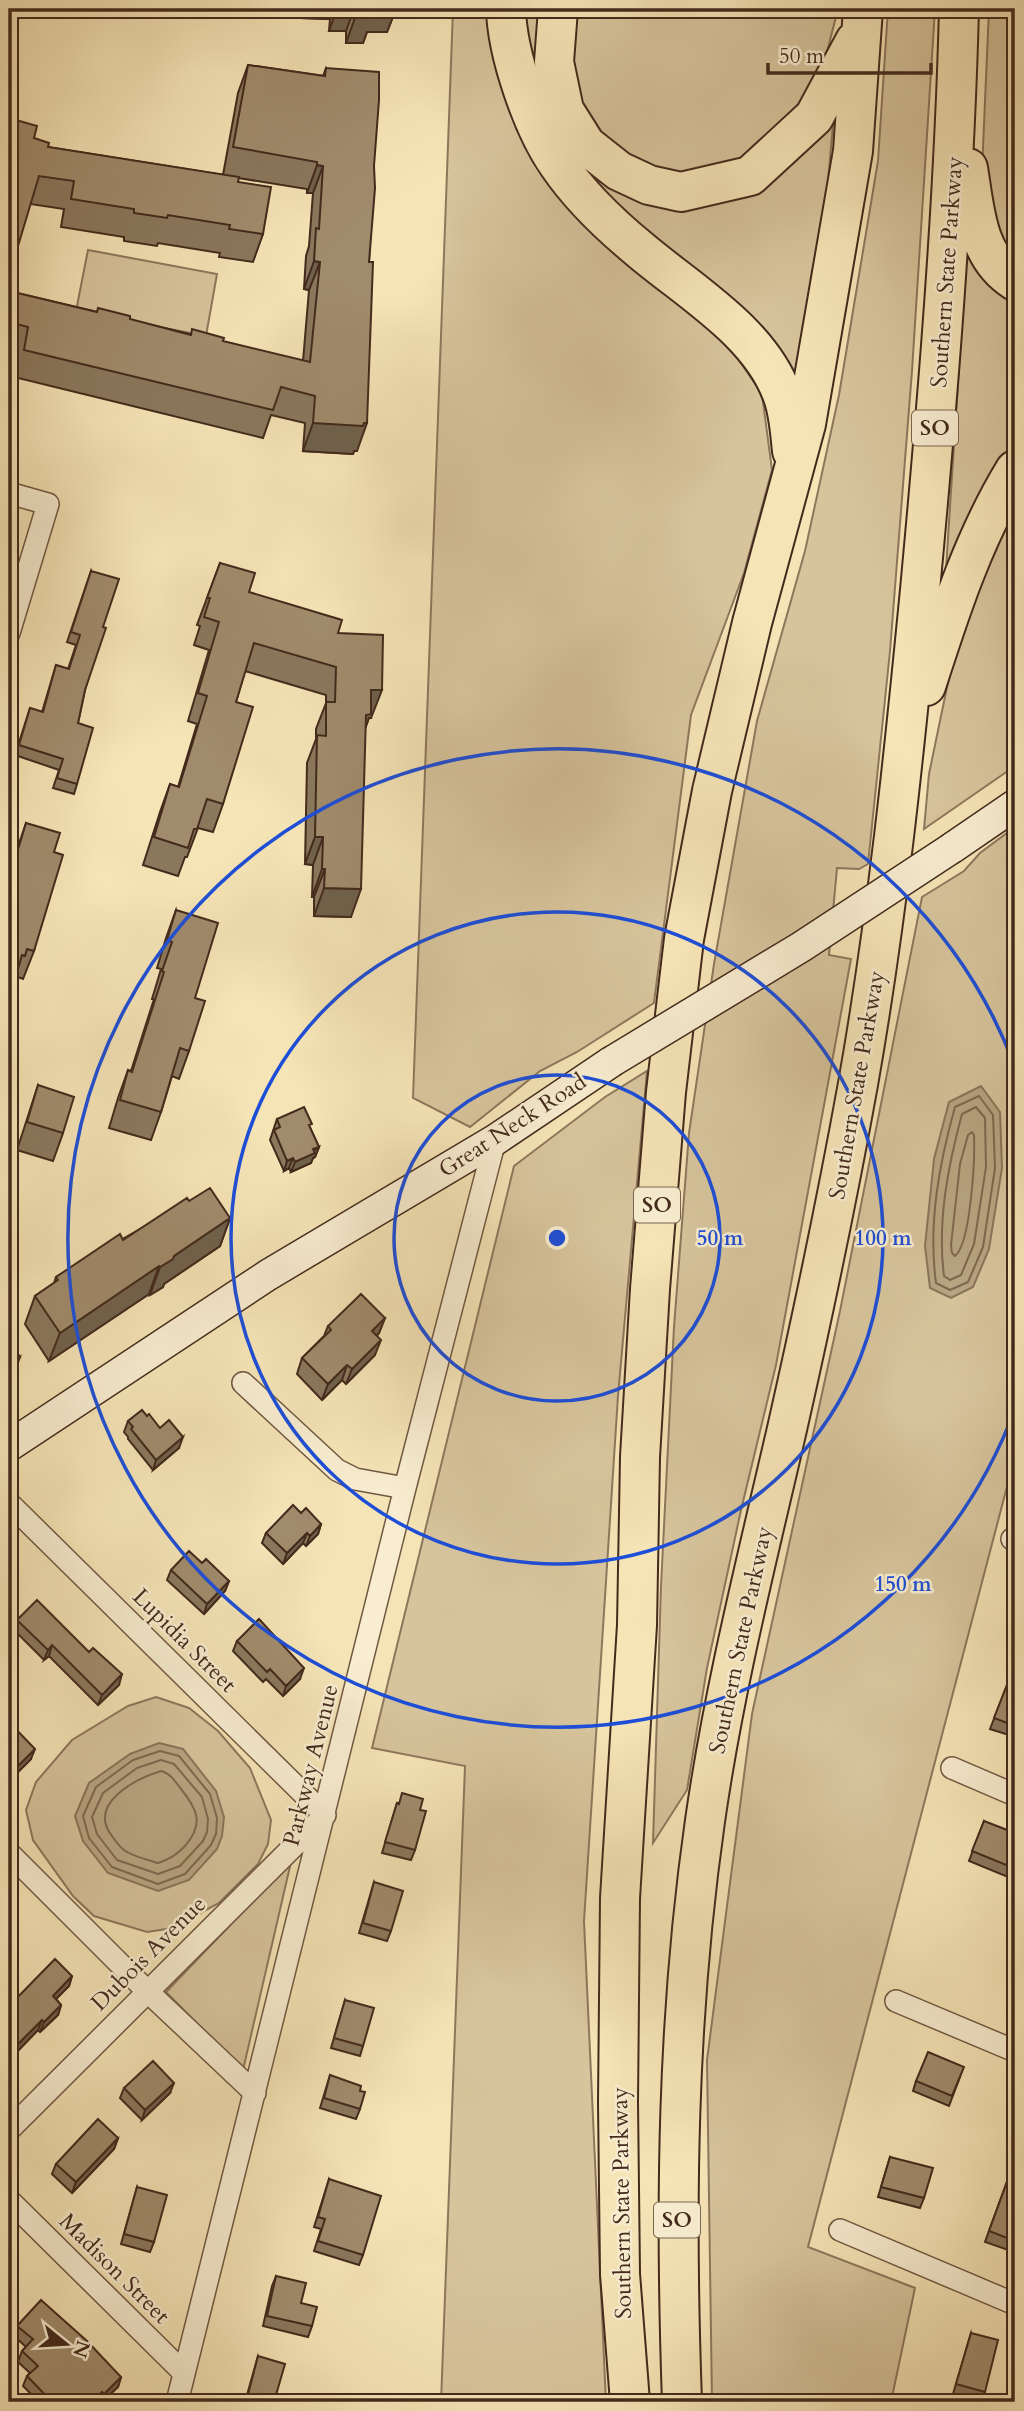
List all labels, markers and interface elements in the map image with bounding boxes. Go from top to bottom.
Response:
scale bar [768,32,931,76]
text: 50 m [779,42,824,71]
street label: Southern State Parkway [923,155,970,389]
road number: SO [912,410,958,446]
street label: Southern State Parkway [821,968,892,1202]
street label: Great Neck Road [433,1066,593,1185]
road number: SO [634,1188,680,1222]
text: 50 m [697,1224,744,1253]
text: 100 m [854,1224,912,1253]
centre of rings [545,1226,569,1250]
street label: Southern State Parkway [701,1523,780,1757]
text: 150 m [874,1570,932,1599]
street label: Lupidia Street [126,1582,243,1699]
street label: Parkway Avenue [275,1681,346,1849]
street label: Dubois Avenue [84,1889,213,2018]
street label: Southern State Parkway [604,2087,639,2319]
road number: SO [654,2202,700,2238]
street label: Madison Street [52,2206,177,2331]
north arrow [32,2310,102,2380]
text: N [66,2337,96,2361]

